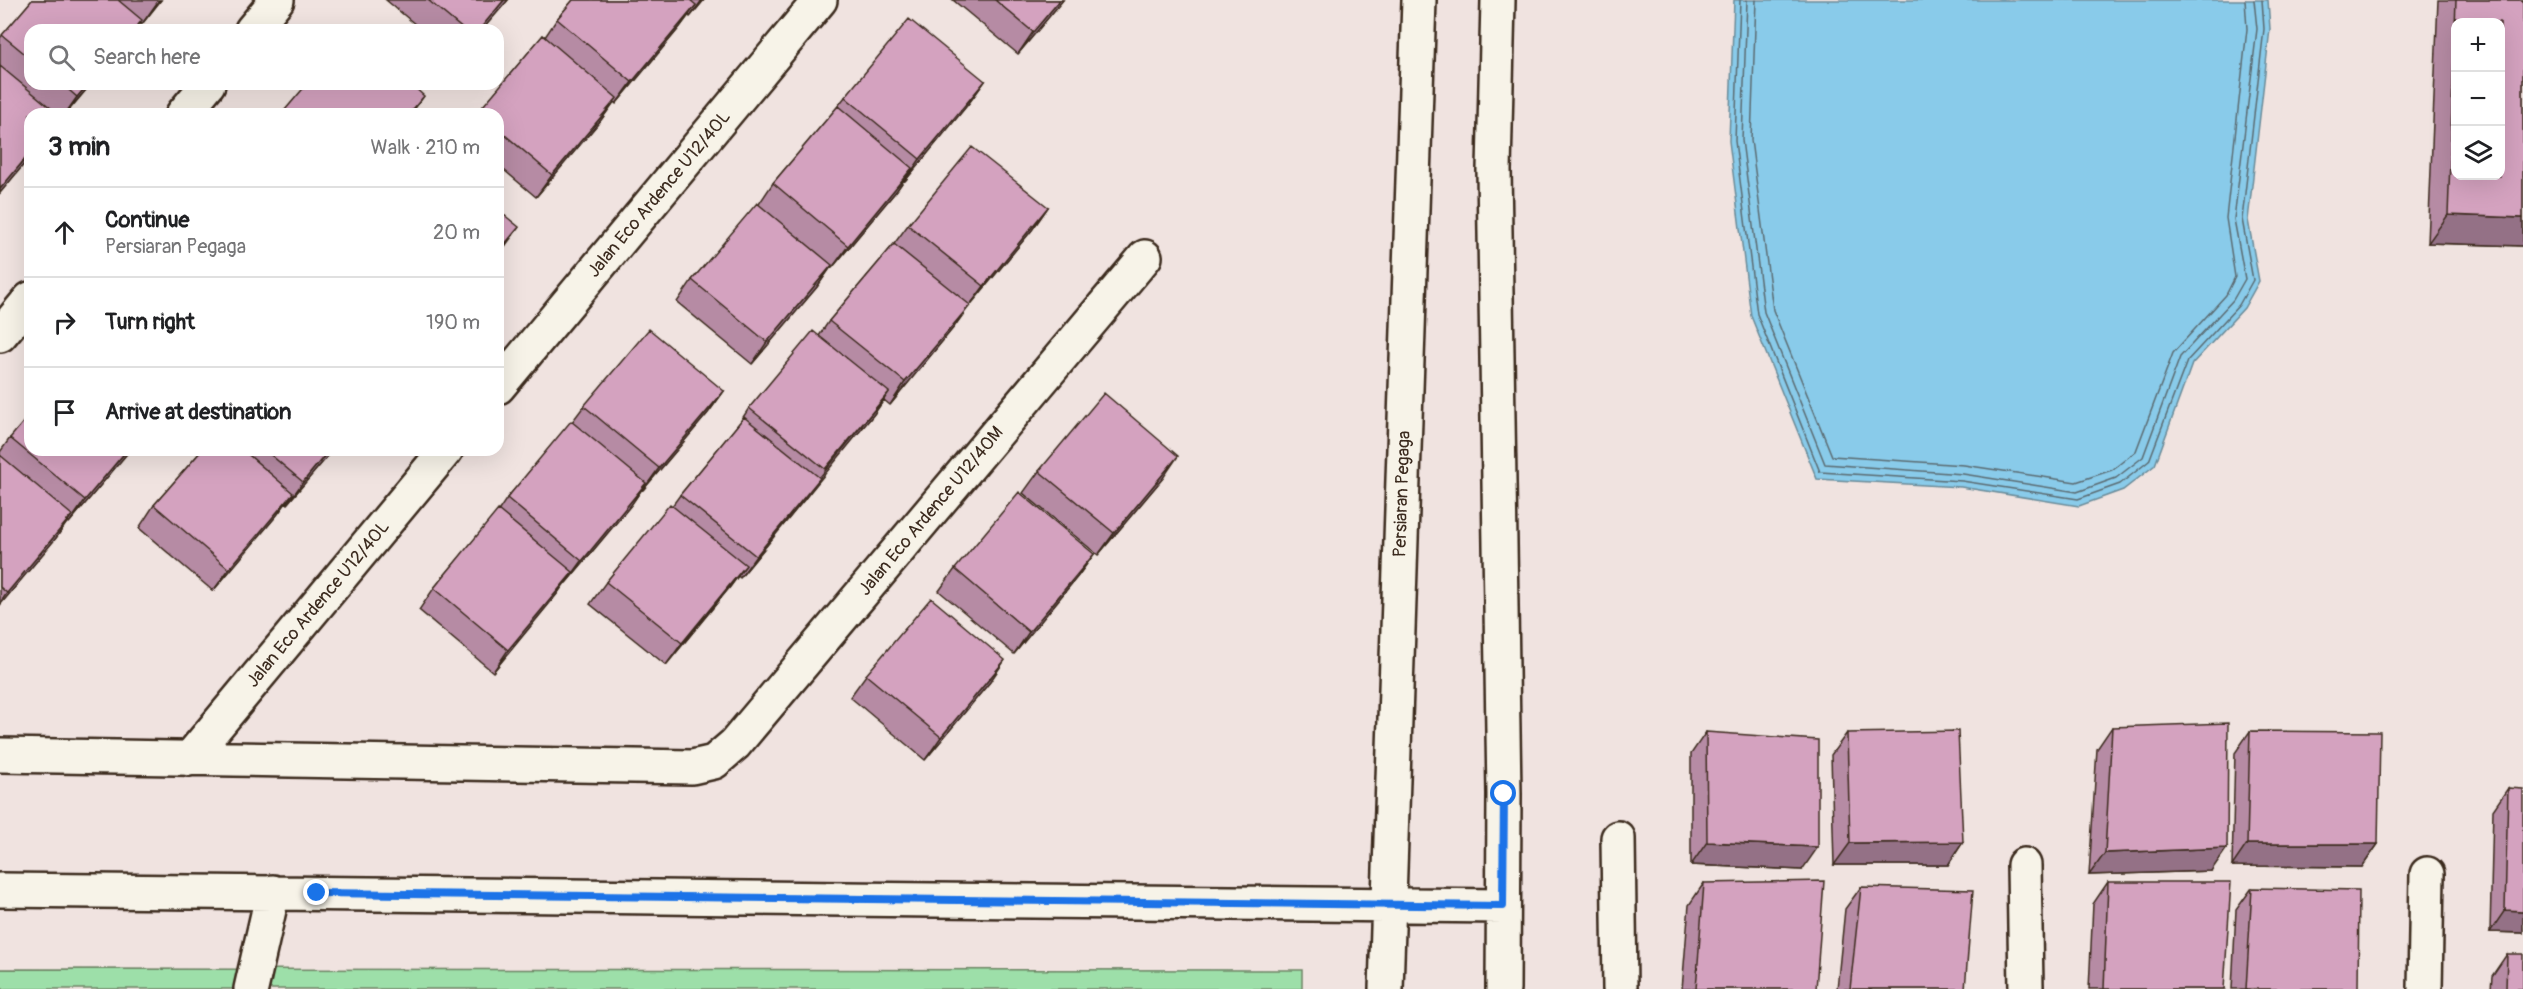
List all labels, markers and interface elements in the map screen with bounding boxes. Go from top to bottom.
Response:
map controls [2451,18,2505,180]
button: + [2451,18,2505,72]
search box [24,24,504,90]
icon: search [45,41,78,74]
text: Search here [93,43,200,71]
button: − [2451,72,2505,126]
street label: Jalan Eco Ardence U12/40L [582,106,736,282]
button: layers [2451,126,2505,180]
text: 3 min [48,131,110,163]
text: Walk · 210 m [371,135,480,160]
text: Continue [105,206,189,234]
icon: ahead [48,216,81,249]
text: 20 m [433,220,480,245]
text: Persiaran Pegaga [105,234,246,259]
icon: right [48,306,81,339]
text: Turn right [105,308,195,336]
text: 190 m [426,310,480,335]
icon: arrive [48,396,81,429]
text: Arrive at destination [105,398,291,426]
street label: Jalan Eco Ardence U12/40M [853,422,1009,600]
street label: Persiaran Pegaga [1388,430,1416,558]
street label: Jalan Eco Ardence U12/40L [241,516,395,692]
route start [1490,780,1516,806]
route end [303,879,329,905]

